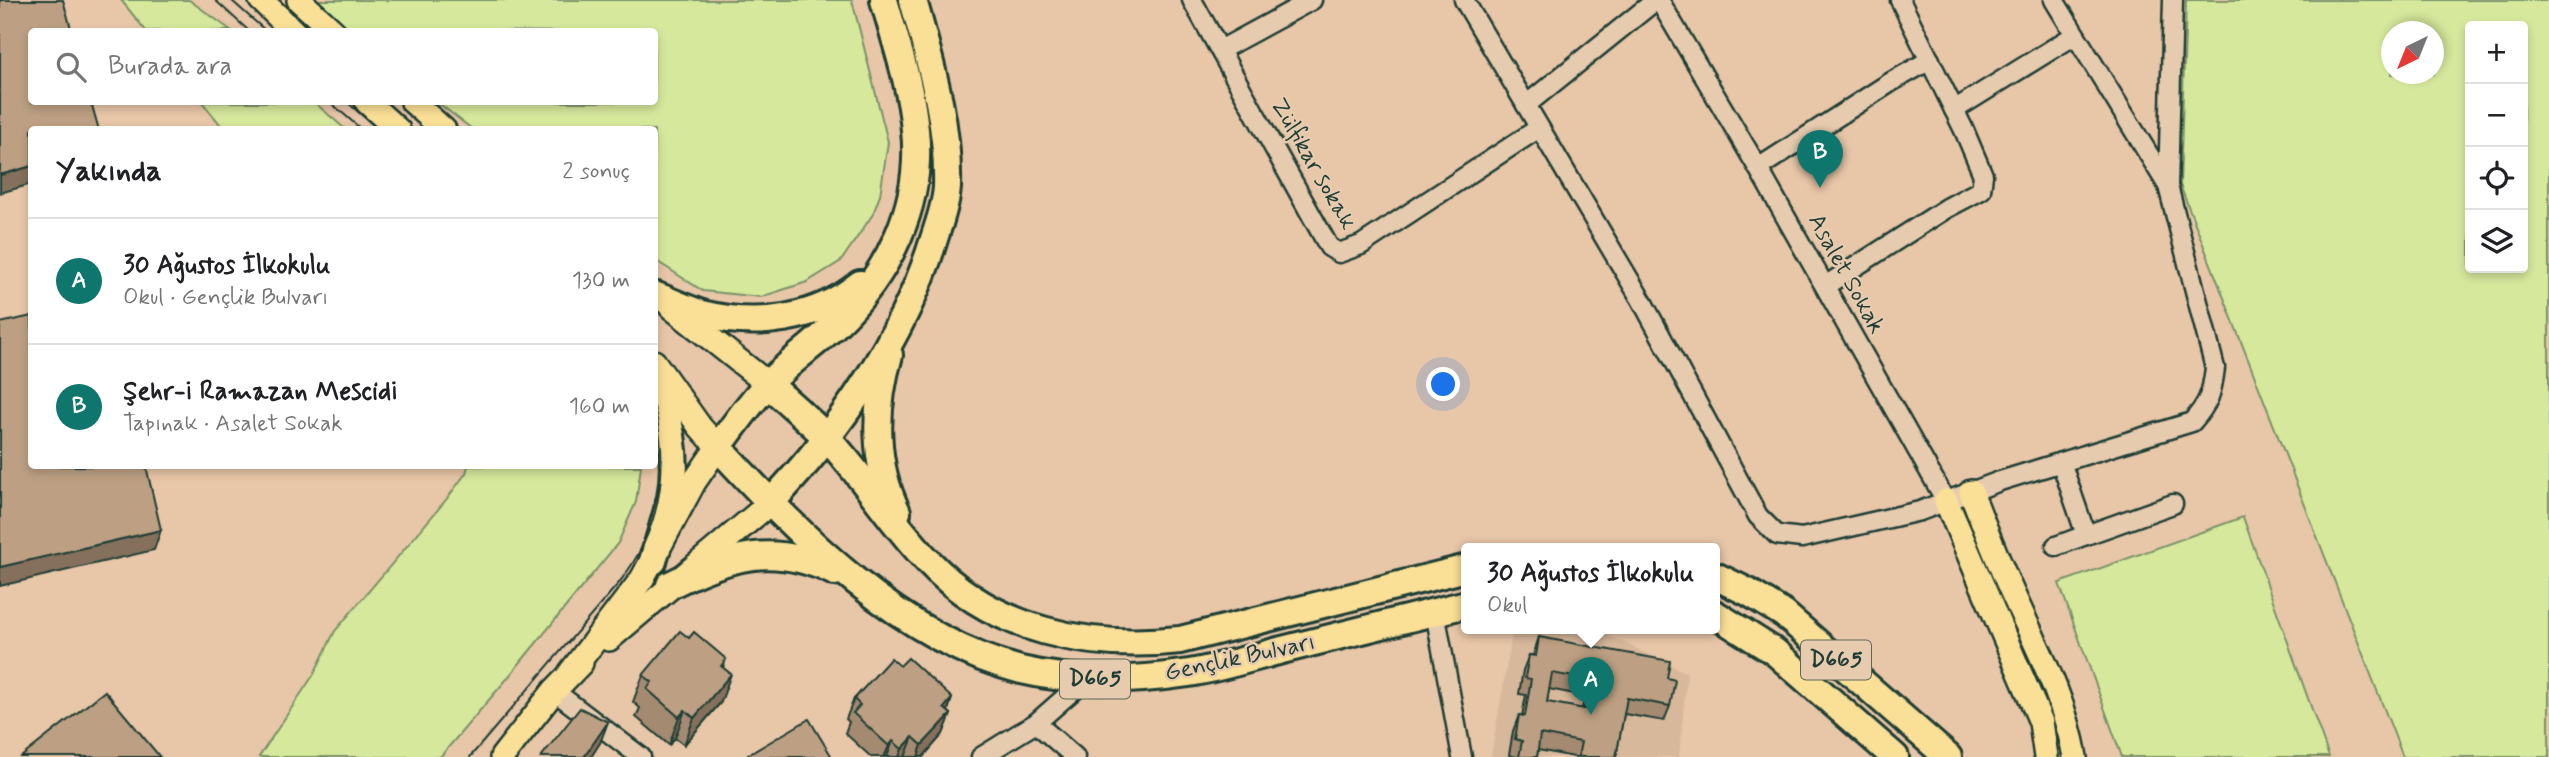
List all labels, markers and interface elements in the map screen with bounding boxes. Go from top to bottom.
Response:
north arrow [2381,21,2444,84]
map controls [2465,21,2528,273]
button: + [2465,21,2528,84]
search box [28,28,658,105]
icon: search [52,48,90,86]
text: Burada ara [108,50,232,84]
button: − [2465,84,2528,147]
street label: Zülfikar sokak [1263,93,1363,235]
pin: B [1797,130,1843,188]
button: locate [2465,147,2528,210]
text: Yakında [56,152,162,191]
text: 2 sonuç [562,157,630,187]
street label: Asalet Sokak [1800,208,1892,340]
button: layers [2465,210,2528,273]
text: 30 Ağustos İlkokulu [123,249,330,283]
text: A [71,266,87,296]
text: 130 m [572,266,630,296]
text: Okul · Gençlik Bulvarı [123,283,328,313]
your location [1426,367,1460,401]
text: Şehr-i Ramazan Mescidi [123,375,398,409]
text: B [72,392,86,422]
text: 160 m [569,392,630,422]
text: Tapınak · Asalet Sokak [123,409,343,439]
popup [1461,543,1720,634]
text: 30 Ağustos İlkokulu [1487,557,1694,591]
text: Okul [1487,591,1528,621]
street label: Gençlik Bulvarı [1162,627,1318,689]
road number: D665 [1801,640,1871,680]
pin: A [1568,657,1614,715]
road number: D665 [1060,660,1130,698]

